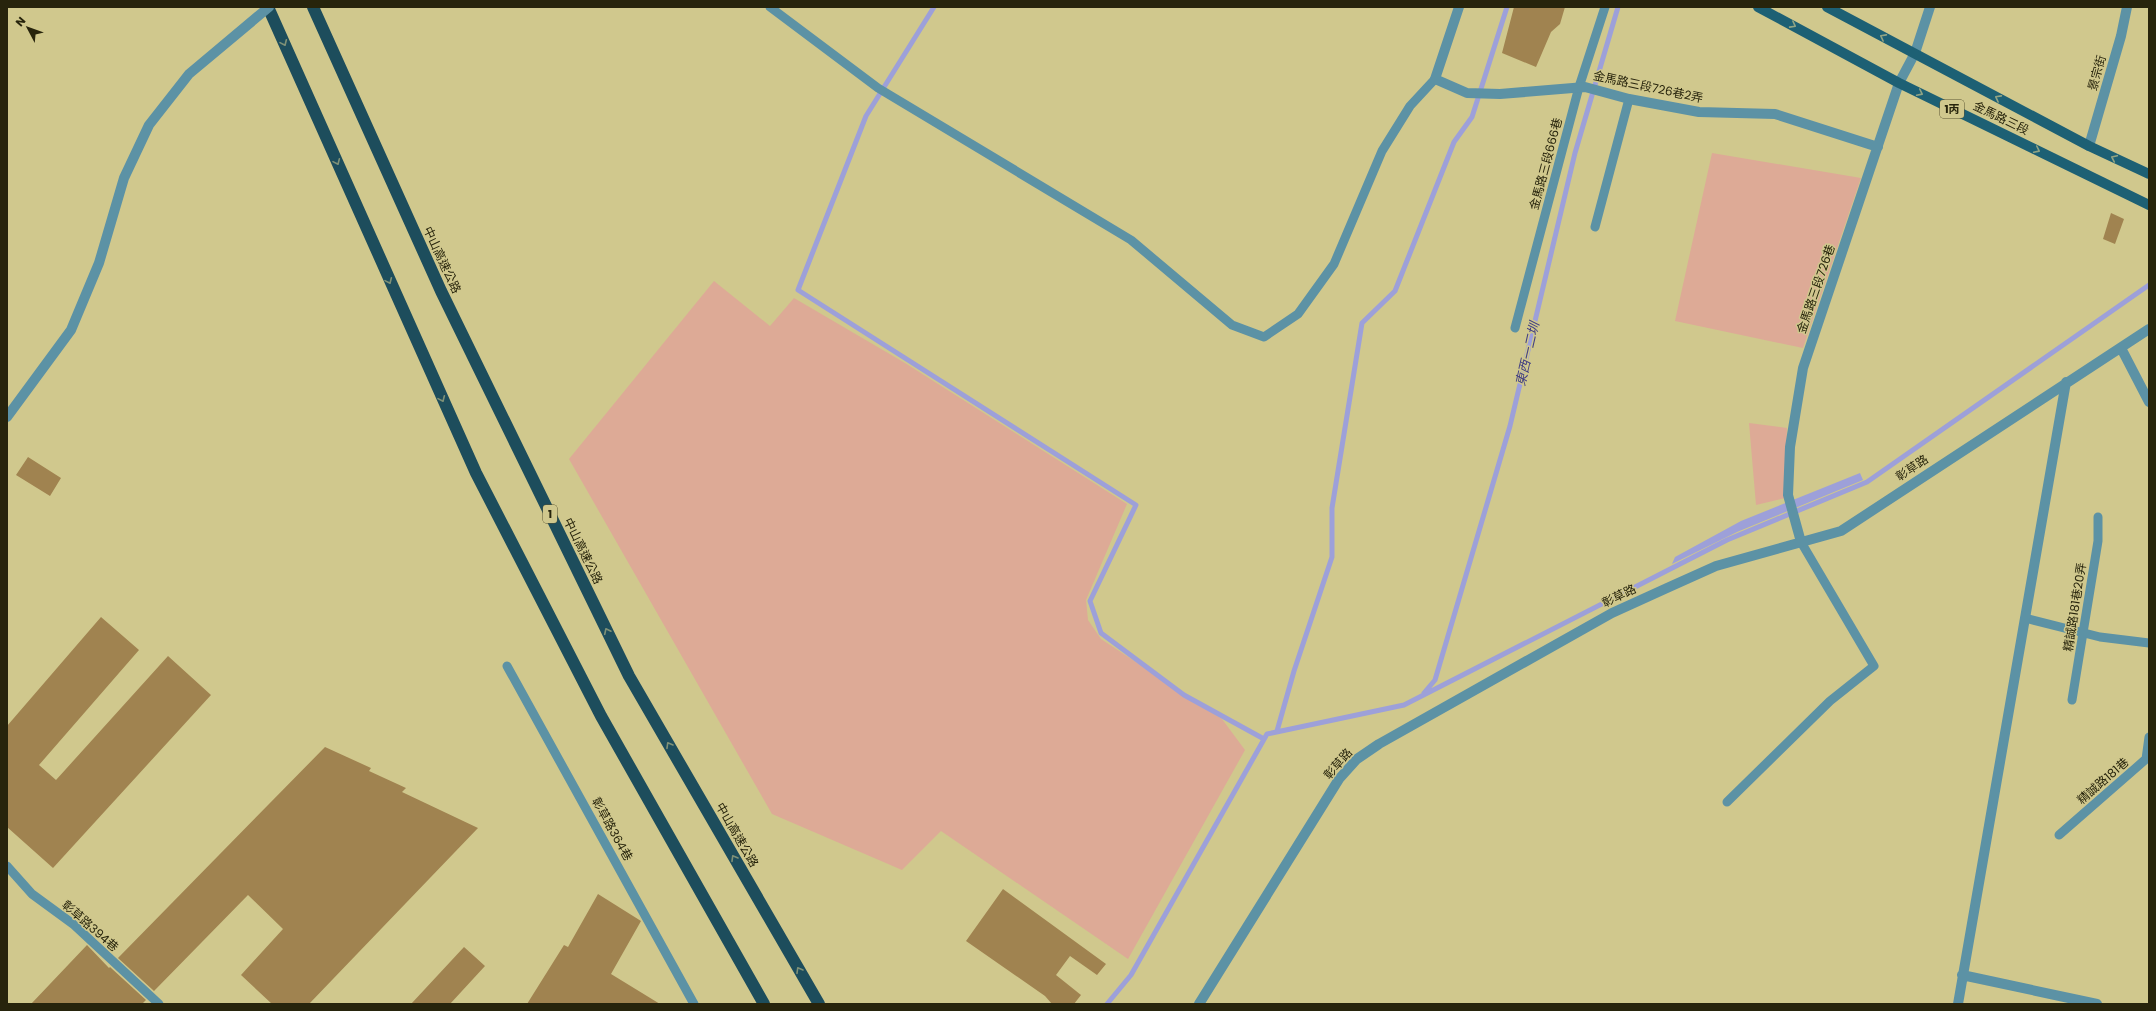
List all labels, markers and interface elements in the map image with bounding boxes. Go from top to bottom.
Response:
north arrow [8,8,48,48]
text: N [12,13,29,30]
one-way arrow [1789,21,1796,28]
one-way arrow [1880,34,1888,42]
one-way arrow [279,38,287,46]
street label: 景宗街 [2083,53,2110,93]
street label: 金馬路三段726巷2弄 [1592,67,1705,106]
one-way arrow [1916,88,1923,96]
one-way arrow [1995,95,2002,102]
street label: 金馬路三段 [1971,97,2032,138]
road number: 1丙 [1940,100,1964,118]
street label: 金馬路三段666巷 [1525,116,1566,212]
one-way arrow [2032,145,2040,153]
one-way arrow [2110,155,2118,163]
one-way arrow [332,158,340,165]
street label: 中山高速公路 [420,224,465,296]
street label: 金馬路三段726巷 [1792,242,1839,336]
one-way arrow [384,276,392,284]
water label: 東西一二圳 [1511,318,1545,388]
one-way arrow [437,395,445,403]
street label: 彰草路 [1892,450,1931,485]
road number: 1 [543,505,557,523]
street label: 中山高速公路 [560,515,607,587]
street label: 精誠路181巷20弄 [2059,561,2090,653]
street label: 彰草路 [1599,580,1639,611]
one-way arrow [604,628,612,636]
one-way arrow [666,742,673,749]
street label: 彰草路 [1319,745,1356,783]
street label: 精誠路181巷 [2073,753,2132,808]
street label: 彰草路364巷 [588,794,637,864]
street label: 中山高速公路 [712,799,763,870]
one-way arrow [732,855,739,862]
street label: 彰草路394巷 [58,896,122,955]
one-way arrow [797,967,804,974]

